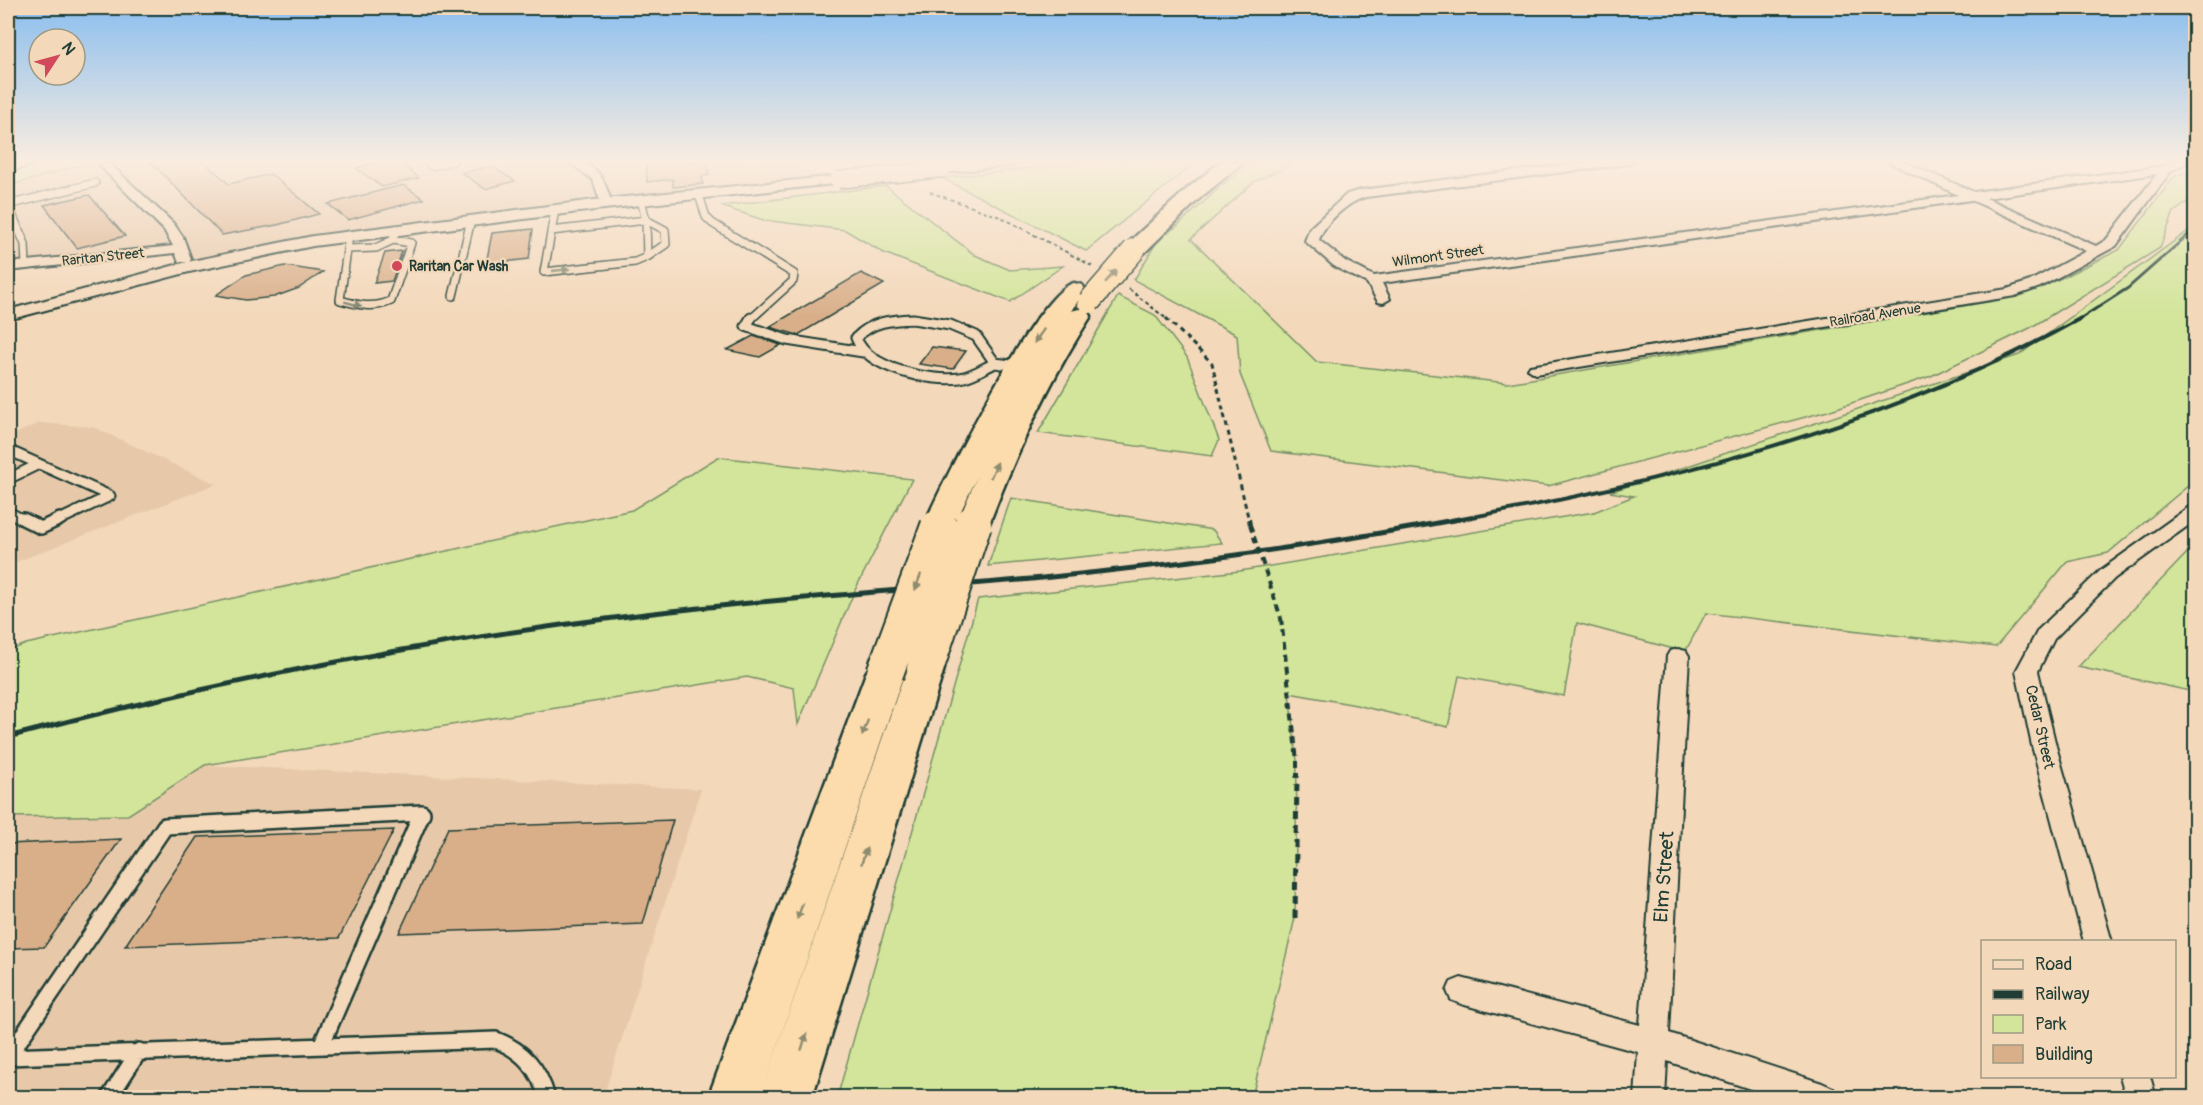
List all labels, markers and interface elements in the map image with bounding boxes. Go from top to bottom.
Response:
north arrow [27,27,87,87]
text: N [57,39,80,59]
street label: Wilmont Street [1391,241,1485,271]
street label: Raritan Street [61,244,145,270]
place label: Raritan Car Wash [409,258,509,275]
marker: Raritan Car Wash [390,259,404,273]
one-way arrow [552,265,571,275]
one-way arrow [1104,269,1117,284]
street label: Railroad Avenue [1828,299,1922,331]
one-way arrow [344,300,362,309]
one-way arrow [1033,328,1045,344]
one-way arrow [990,461,1000,479]
one-way arrow [912,573,922,591]
street label: Cedar Street [2021,683,2059,771]
one-way arrow [860,719,870,737]
street label: Elm Street [1648,830,1680,924]
one-way arrow [860,847,870,865]
one-way arrow [795,903,805,921]
legend [1981,940,2176,1078]
text: Road [2035,953,2072,976]
text: Railway [2035,983,2090,1006]
text: Park [2035,1013,2067,1036]
one-way arrow [800,1033,810,1051]
text: Building [2035,1043,2093,1066]

